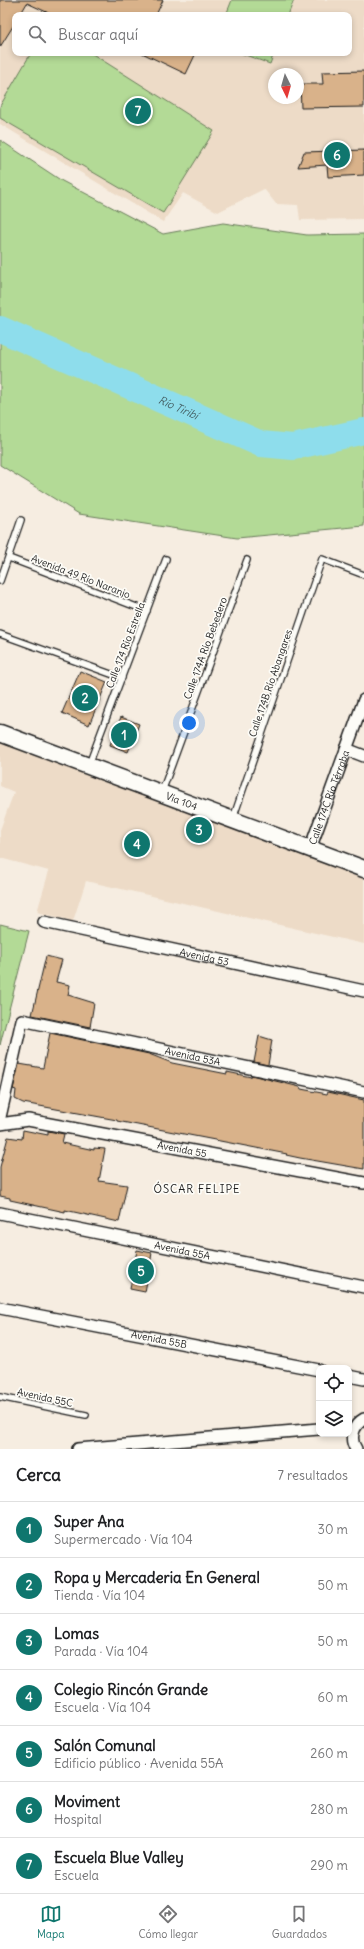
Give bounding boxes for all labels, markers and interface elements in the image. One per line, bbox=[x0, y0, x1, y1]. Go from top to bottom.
search box bbox=[12, 12, 352, 56]
icon: search bbox=[26, 23, 48, 45]
text: Buscar aquí bbox=[58, 25, 138, 44]
north arrow bbox=[268, 68, 304, 104]
pin: 7 bbox=[125, 96, 151, 126]
pin: 6 bbox=[324, 140, 350, 170]
water label: Río Tiribí bbox=[156, 393, 203, 424]
street label: Avenida 49 Río Naranjo bbox=[29, 552, 132, 601]
street label: Calle 174A Río Bebedero bbox=[181, 595, 230, 701]
street label: Calle 174 Río Estrella bbox=[103, 600, 148, 690]
street label: Calle 174B Río Abangares bbox=[246, 627, 295, 739]
pin: 2 bbox=[72, 683, 98, 713]
your location bbox=[179, 713, 199, 733]
pin: 1 bbox=[111, 720, 137, 750]
street label: Calle 174C Río Térraba bbox=[306, 748, 352, 846]
street label: Vía 104 bbox=[164, 790, 199, 813]
pin: 3 bbox=[186, 815, 212, 845]
pin: 4 bbox=[124, 829, 150, 859]
street label: Avenida 53 bbox=[178, 945, 230, 969]
street label: Avenida 53A bbox=[164, 1044, 222, 1069]
street label: Avenida 55 bbox=[156, 1138, 208, 1160]
district label: ÓSCAR FELIPE bbox=[153, 1181, 241, 1196]
street label: Avenida 55A bbox=[153, 1239, 212, 1263]
pin: 5 bbox=[128, 1256, 154, 1286]
street label: Avenida 55B bbox=[130, 1328, 188, 1351]
map controls bbox=[316, 1365, 352, 1437]
button: locate bbox=[316, 1365, 352, 1401]
street label: Avenida 55C bbox=[16, 1385, 74, 1410]
button: layers bbox=[316, 1401, 352, 1437]
text: Cerca bbox=[16, 1464, 61, 1486]
text: 7 resultados bbox=[278, 1467, 348, 1484]
text: Super Ana bbox=[54, 1512, 124, 1531]
text: 1 bbox=[26, 1521, 32, 1538]
text: 30 m bbox=[318, 1521, 348, 1538]
text: Supermercado · Vía 104 bbox=[54, 1531, 193, 1548]
text: Ropa y Mercaderia En General bbox=[54, 1568, 260, 1587]
text: 2 bbox=[25, 1577, 33, 1594]
text: 50 m bbox=[317, 1577, 348, 1594]
text: Tienda · Vía 104 bbox=[54, 1587, 145, 1604]
text: Lomas bbox=[54, 1624, 99, 1643]
text: 3 bbox=[25, 1633, 33, 1650]
text: 50 m bbox=[317, 1633, 348, 1650]
text: Parada · Vía 104 bbox=[54, 1643, 148, 1660]
text: Colegio Rincón Grande bbox=[54, 1680, 208, 1699]
text: 4 bbox=[25, 1689, 33, 1706]
text: 60 m bbox=[317, 1689, 348, 1706]
text: Escuela · Vía 104 bbox=[54, 1699, 151, 1716]
text: Salón Comunal bbox=[54, 1736, 156, 1755]
text: 5 bbox=[25, 1745, 33, 1762]
text: 260 m bbox=[310, 1745, 348, 1762]
text: Edificio público · Avenida 55A bbox=[54, 1755, 223, 1772]
text: Moviment bbox=[54, 1792, 120, 1811]
text: 6 bbox=[25, 1801, 33, 1818]
text: 280 m bbox=[310, 1801, 348, 1818]
text: Hospital bbox=[54, 1811, 102, 1828]
text: Escuela Blue Valley bbox=[54, 1848, 184, 1867]
text: 7 bbox=[26, 1857, 32, 1874]
text: 290 m bbox=[310, 1857, 348, 1874]
text: Escuela bbox=[54, 1867, 99, 1884]
tab: Mapa bbox=[37, 1903, 65, 1941]
tab: Cómo llegar bbox=[138, 1903, 198, 1941]
tab: Guardados bbox=[272, 1903, 327, 1941]

